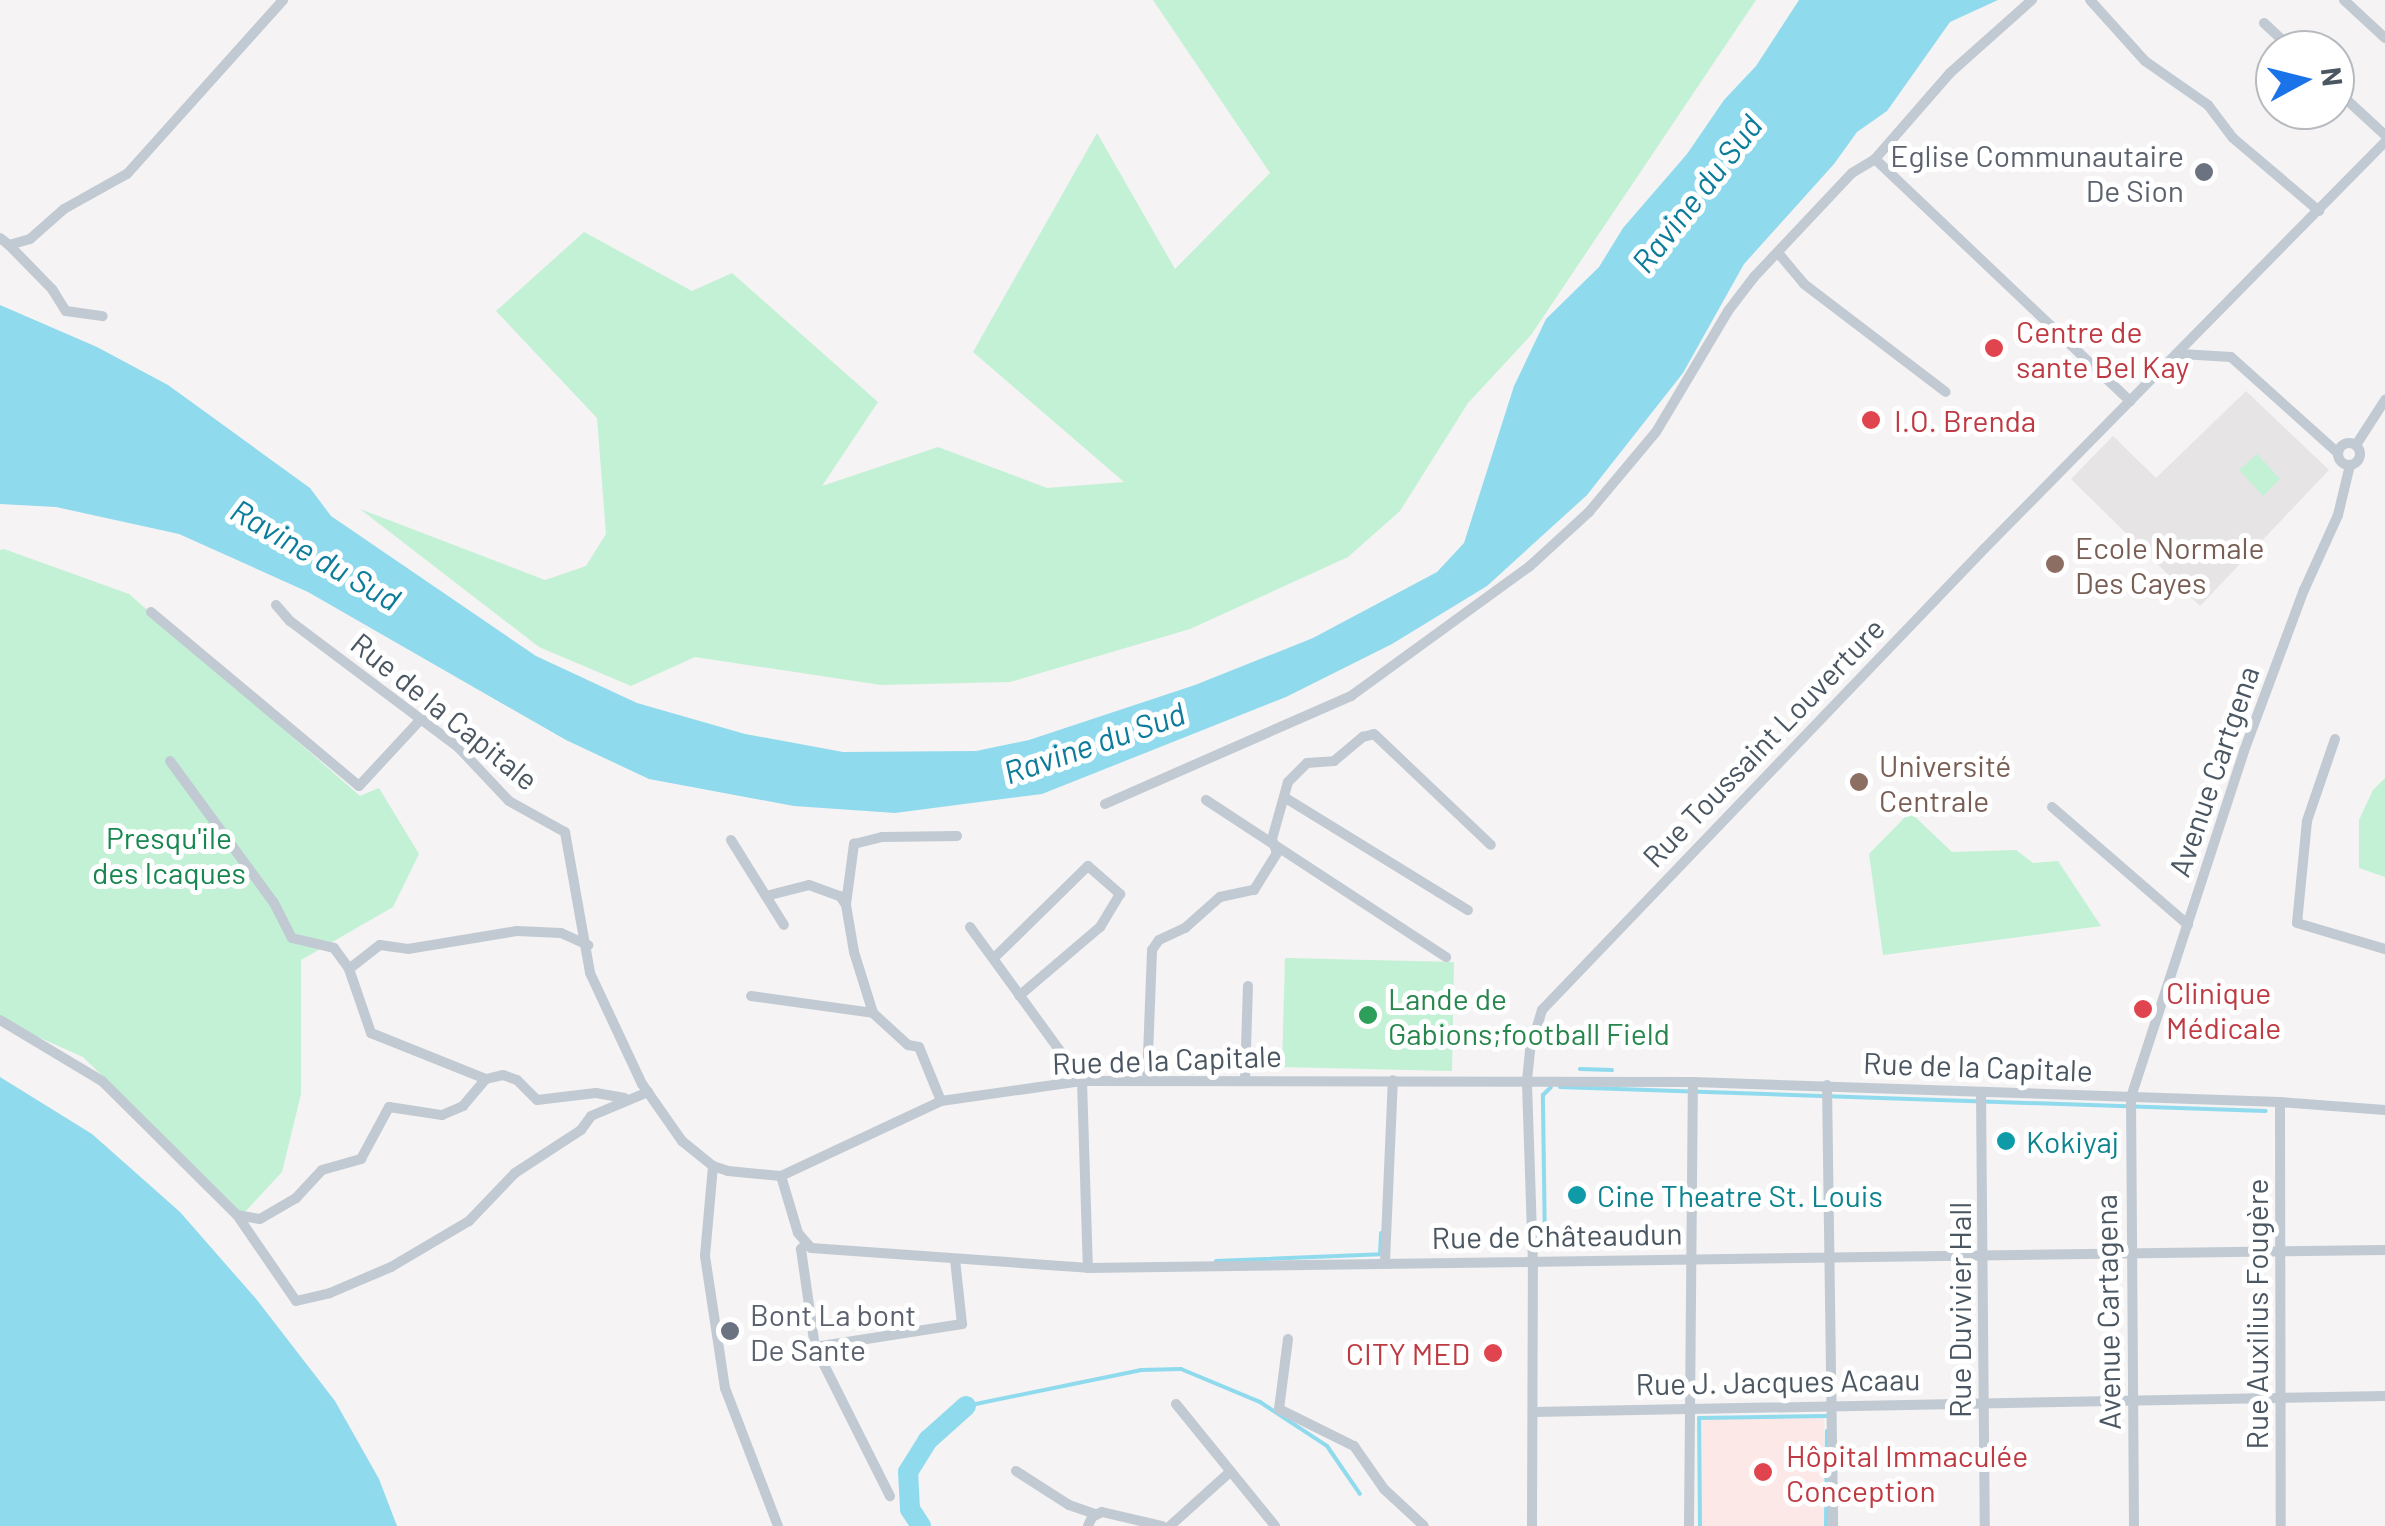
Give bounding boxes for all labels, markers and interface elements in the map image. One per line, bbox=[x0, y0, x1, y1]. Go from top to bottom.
north arrow bbox=[2255, 30, 2355, 130]
text: N bbox=[2315, 65, 2351, 88]
water label: Ravine du Sud bbox=[1623, 107, 1769, 279]
place label: Eglise Communautaire De Sion bbox=[1890, 137, 2184, 208]
marker: Eglise Communautaire De Sion bbox=[2193, 161, 2215, 183]
place label: Centre de sante Bel Kay bbox=[2016, 313, 2189, 384]
marker: Centre de sante Bel Kay bbox=[1981, 335, 2007, 361]
place label: I.O. Brenda bbox=[1894, 402, 2036, 438]
marker: I.O. Brenda bbox=[1858, 407, 1884, 433]
water label: Ravine du Sud bbox=[224, 490, 408, 618]
place label: Ecole Normale Des Cayes bbox=[2075, 529, 2264, 600]
marker: Ecole Normale Des Cayes bbox=[2044, 553, 2066, 575]
street label: Rue Toussaint Louverture bbox=[1635, 610, 1891, 874]
street label: Rue de la Capitale bbox=[344, 625, 546, 797]
street label: Avenue Cartgena bbox=[2160, 661, 2266, 881]
water label: Ravine du Sud bbox=[998, 693, 1190, 791]
place label: Université Centrale bbox=[1879, 747, 2011, 818]
marker: Université Centrale bbox=[1848, 771, 1870, 793]
park label: Presqu'ile des Icaques bbox=[92, 819, 246, 890]
place label: Clinique Médicale bbox=[2166, 974, 2281, 1044]
place label: Lande de Gabions;football Field bbox=[1388, 980, 1670, 1050]
marker: Clinique Médicale bbox=[2130, 996, 2156, 1022]
marker: Lande de Gabions;football Field bbox=[1357, 1004, 1379, 1026]
street label: Rue de la Capitale bbox=[1052, 1037, 1282, 1081]
street label: Rue de la Capitale bbox=[1863, 1044, 2093, 1088]
place label: Kokiyaj bbox=[2026, 1123, 2119, 1159]
marker: Kokiyaj bbox=[1995, 1130, 2017, 1152]
place label: Cine Theatre St. Louis bbox=[1597, 1177, 1883, 1213]
street label: Rue Auxilius Fougère bbox=[2238, 1179, 2274, 1449]
marker: Cine Theatre St. Louis bbox=[1566, 1184, 1588, 1206]
street label: Avenue Cartagena bbox=[2087, 1194, 2127, 1430]
street label: Rue Duvivier Hall bbox=[1941, 1202, 1977, 1418]
street label: Rue de Châteaudun bbox=[1431, 1215, 1683, 1255]
place label: Bont La bont De Sante bbox=[750, 1296, 916, 1366]
marker: Bont La bont De Sante bbox=[719, 1320, 741, 1342]
place label: CITY MED bbox=[1346, 1335, 1470, 1371]
marker: CITY MED bbox=[1480, 1340, 1506, 1366]
street label: Rue J. Jacques Acaau bbox=[1635, 1361, 1921, 1401]
place label: Hôpital Immaculée Conception bbox=[1786, 1437, 2028, 1508]
marker: Hôpital Immaculée Conception bbox=[1750, 1459, 1776, 1485]

